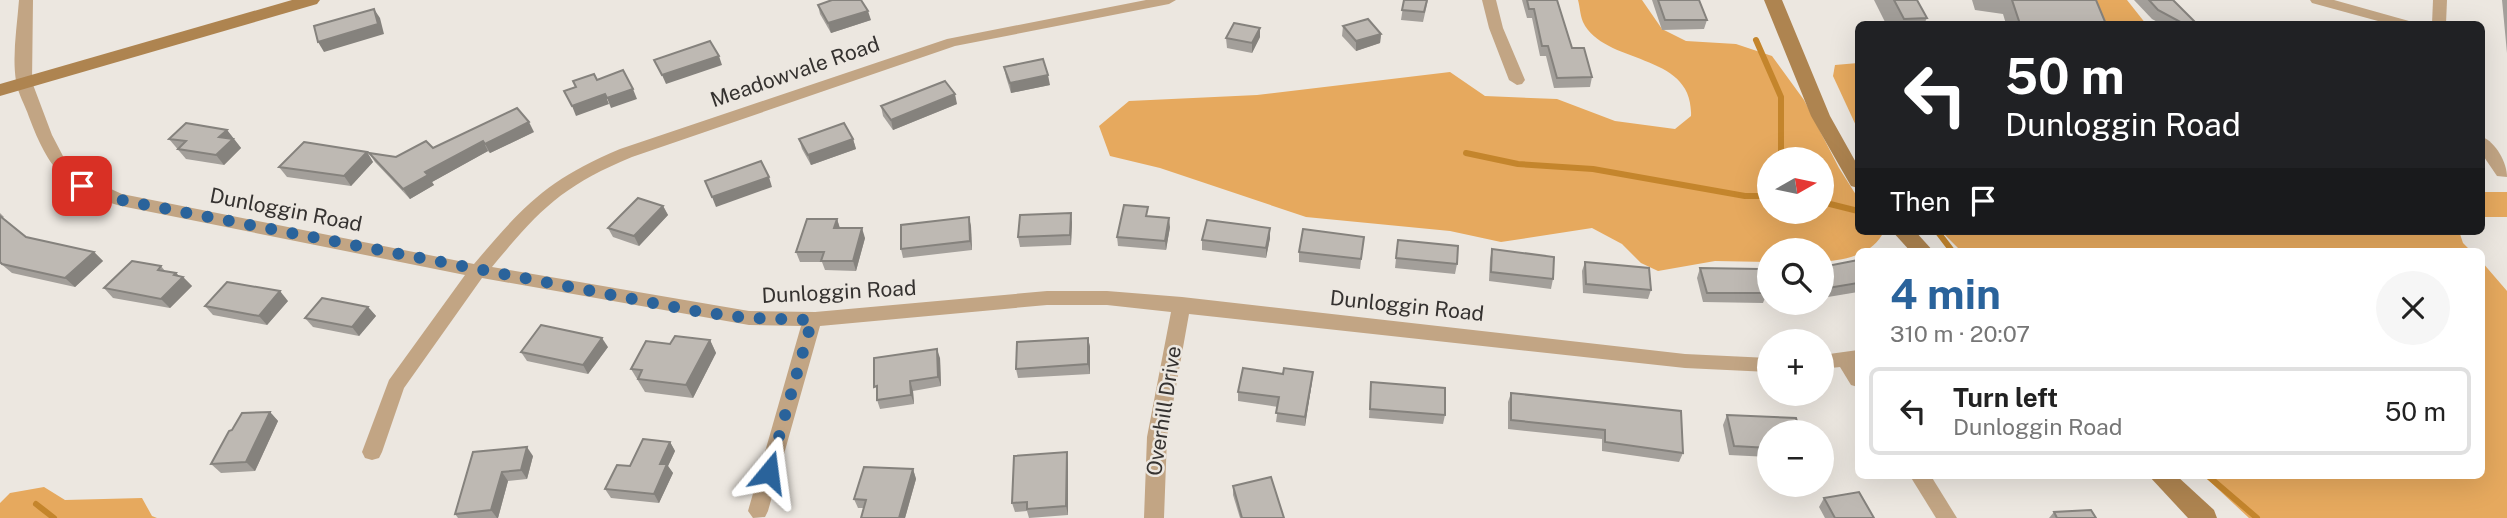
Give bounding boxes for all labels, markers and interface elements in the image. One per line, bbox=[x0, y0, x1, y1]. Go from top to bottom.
street label: Meadowvale Road bbox=[707, 31, 883, 112]
text: 50 m bbox=[2005, 47, 2125, 105]
icon: left bbox=[1890, 49, 1981, 140]
text: Dunloggin Road bbox=[2005, 106, 2241, 143]
north arrow bbox=[1757, 147, 1834, 224]
map controls bbox=[1757, 147, 1834, 497]
pin bbox=[52, 156, 112, 216]
icon: arrive bbox=[63, 167, 101, 205]
street label: Dunloggin Road bbox=[208, 182, 364, 237]
icon: arrive bbox=[1964, 182, 2002, 220]
text: Then bbox=[1890, 186, 1950, 217]
button: search bbox=[1757, 238, 1834, 315]
text: 4 min bbox=[1890, 269, 2001, 318]
button: close bbox=[2376, 271, 2450, 345]
street label: Dunloggin Road bbox=[761, 275, 917, 308]
street label: Dunloggin Road bbox=[1329, 285, 1485, 326]
text: 310 m · 20:07 bbox=[1890, 320, 2030, 347]
button: + bbox=[1757, 329, 1834, 406]
street label: Overhill Drive bbox=[1141, 344, 1186, 478]
text: Turn left bbox=[1953, 382, 2058, 413]
icon: left bbox=[1894, 392, 1932, 430]
text: 50 m bbox=[2385, 396, 2446, 427]
text: Dunloggin Road bbox=[1953, 413, 2123, 440]
button: − bbox=[1757, 420, 1834, 497]
position arrow bbox=[732, 435, 806, 509]

